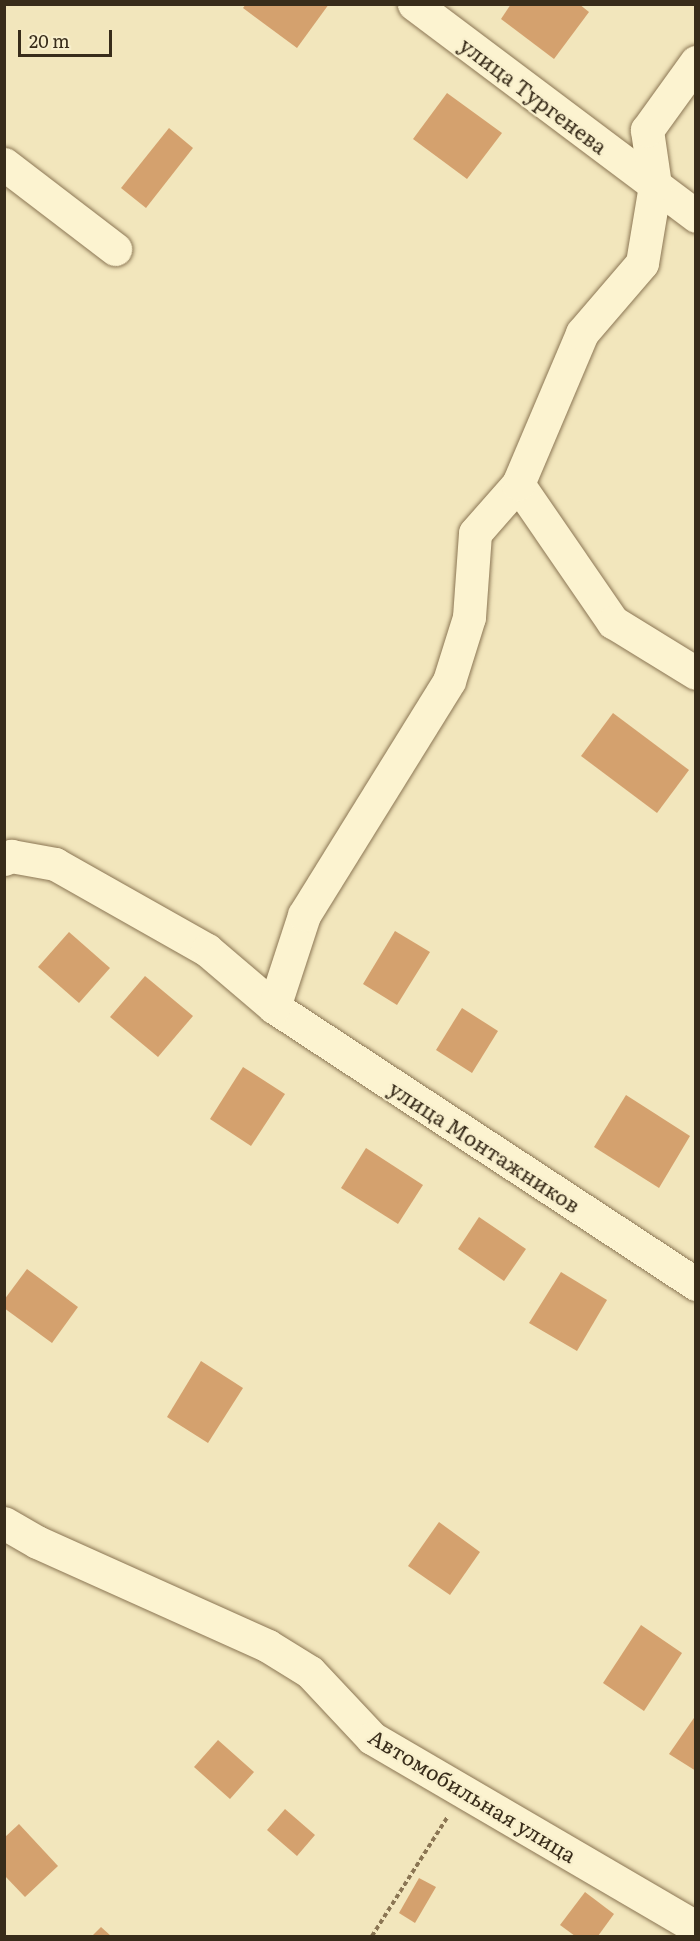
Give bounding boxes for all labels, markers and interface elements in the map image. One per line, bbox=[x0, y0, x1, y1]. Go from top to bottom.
scale bar bbox=[21, 18, 116, 56]
text: 20 m bbox=[29, 27, 70, 54]
street label: улица Тургенева bbox=[455, 31, 613, 159]
street label: улица Монтажников bbox=[385, 1075, 585, 1217]
street label: Автомобильная улица bbox=[365, 1723, 581, 1867]

